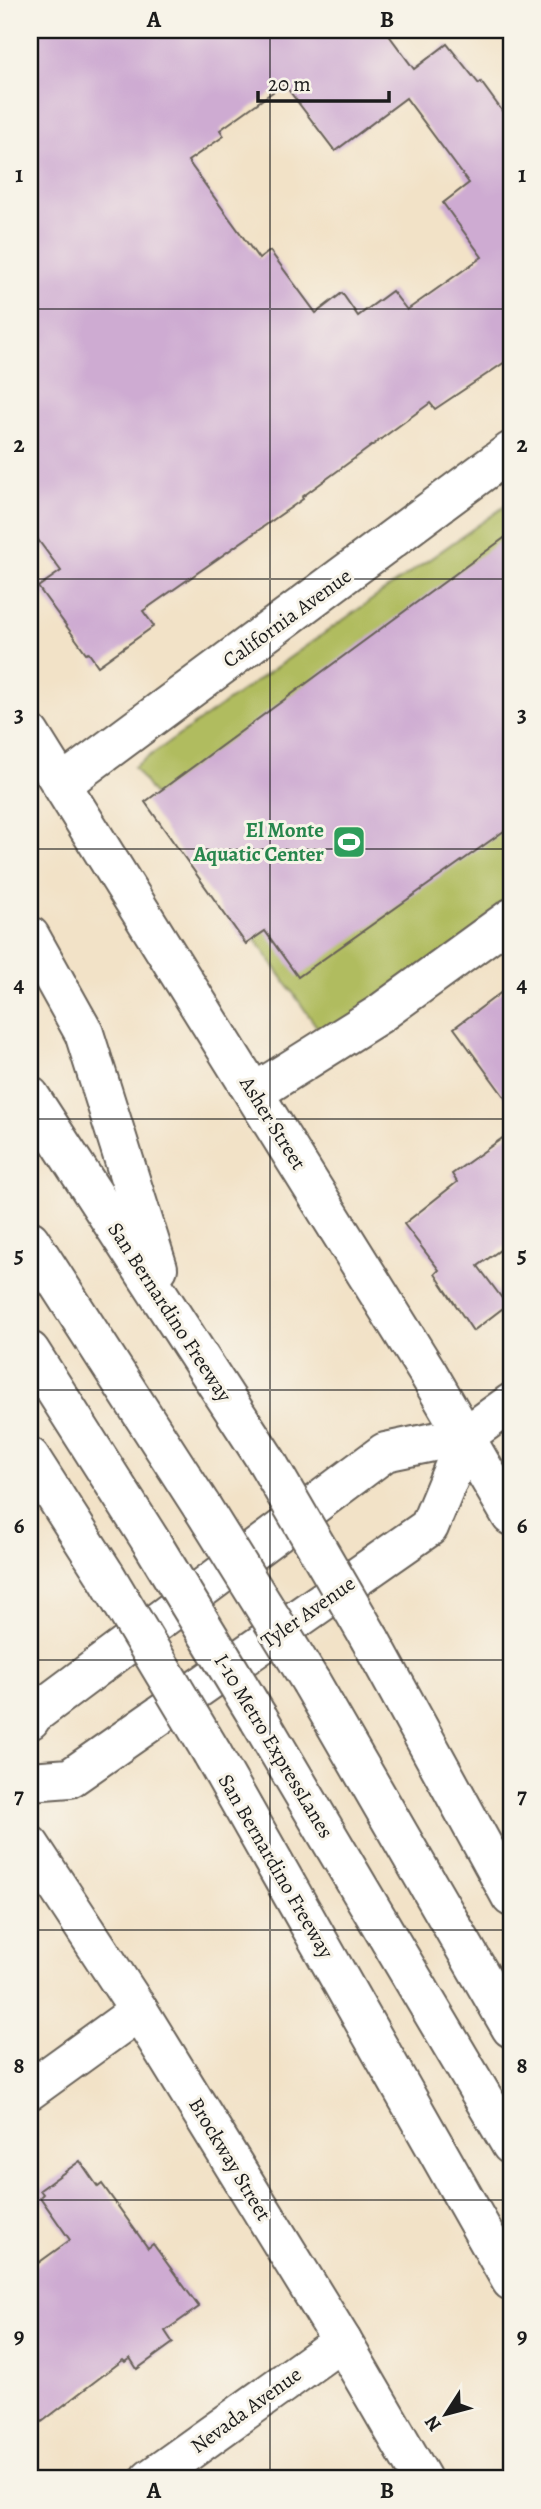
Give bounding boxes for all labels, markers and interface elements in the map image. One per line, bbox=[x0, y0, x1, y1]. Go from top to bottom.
text: A bbox=[146, 4, 162, 35]
text: B bbox=[380, 4, 394, 35]
scale bar bbox=[258, 60, 389, 104]
text: 20 m bbox=[268, 70, 311, 98]
text: 1 bbox=[15, 159, 23, 190]
text: 1 bbox=[518, 159, 526, 190]
text: 2 bbox=[13, 429, 25, 460]
text: 2 bbox=[516, 429, 528, 460]
street label: California Avenue bbox=[217, 562, 357, 674]
text: 3 bbox=[14, 699, 24, 730]
text: 3 bbox=[517, 699, 527, 730]
place label: El Monte Aquatic Center bbox=[193, 816, 324, 868]
sports icon: El Monte Aquatic Center bbox=[330, 823, 368, 861]
text: 4 bbox=[14, 969, 25, 1000]
text: 4 bbox=[517, 969, 528, 1000]
street label: Asher Street bbox=[233, 1070, 313, 1175]
street label: San Bernardino Freeway bbox=[101, 1217, 239, 1408]
text: 5 bbox=[14, 1239, 24, 1270]
text: 5 bbox=[517, 1239, 527, 1270]
text: 6 bbox=[14, 1510, 25, 1541]
text: 6 bbox=[517, 1510, 528, 1541]
street label: Tyler Avenue bbox=[255, 1569, 361, 1655]
street label: I-10 Metro ExpressLanes bbox=[208, 1649, 340, 1843]
street label: San Bernardino Freeway bbox=[212, 1769, 341, 1964]
text: 7 bbox=[14, 1780, 24, 1811]
text: 7 bbox=[517, 1780, 527, 1811]
text: 8 bbox=[13, 2050, 25, 2081]
text: 8 bbox=[516, 2050, 528, 2081]
street label: Brockway Street bbox=[182, 2092, 278, 2226]
text: 9 bbox=[14, 2320, 24, 2351]
text: 9 bbox=[517, 2320, 527, 2351]
street label: Nevada Avenue bbox=[185, 2360, 307, 2460]
north arrow bbox=[412, 2380, 482, 2450]
text: N bbox=[418, 2410, 448, 2437]
text: A bbox=[146, 2475, 162, 2506]
text: B bbox=[380, 2475, 394, 2506]

